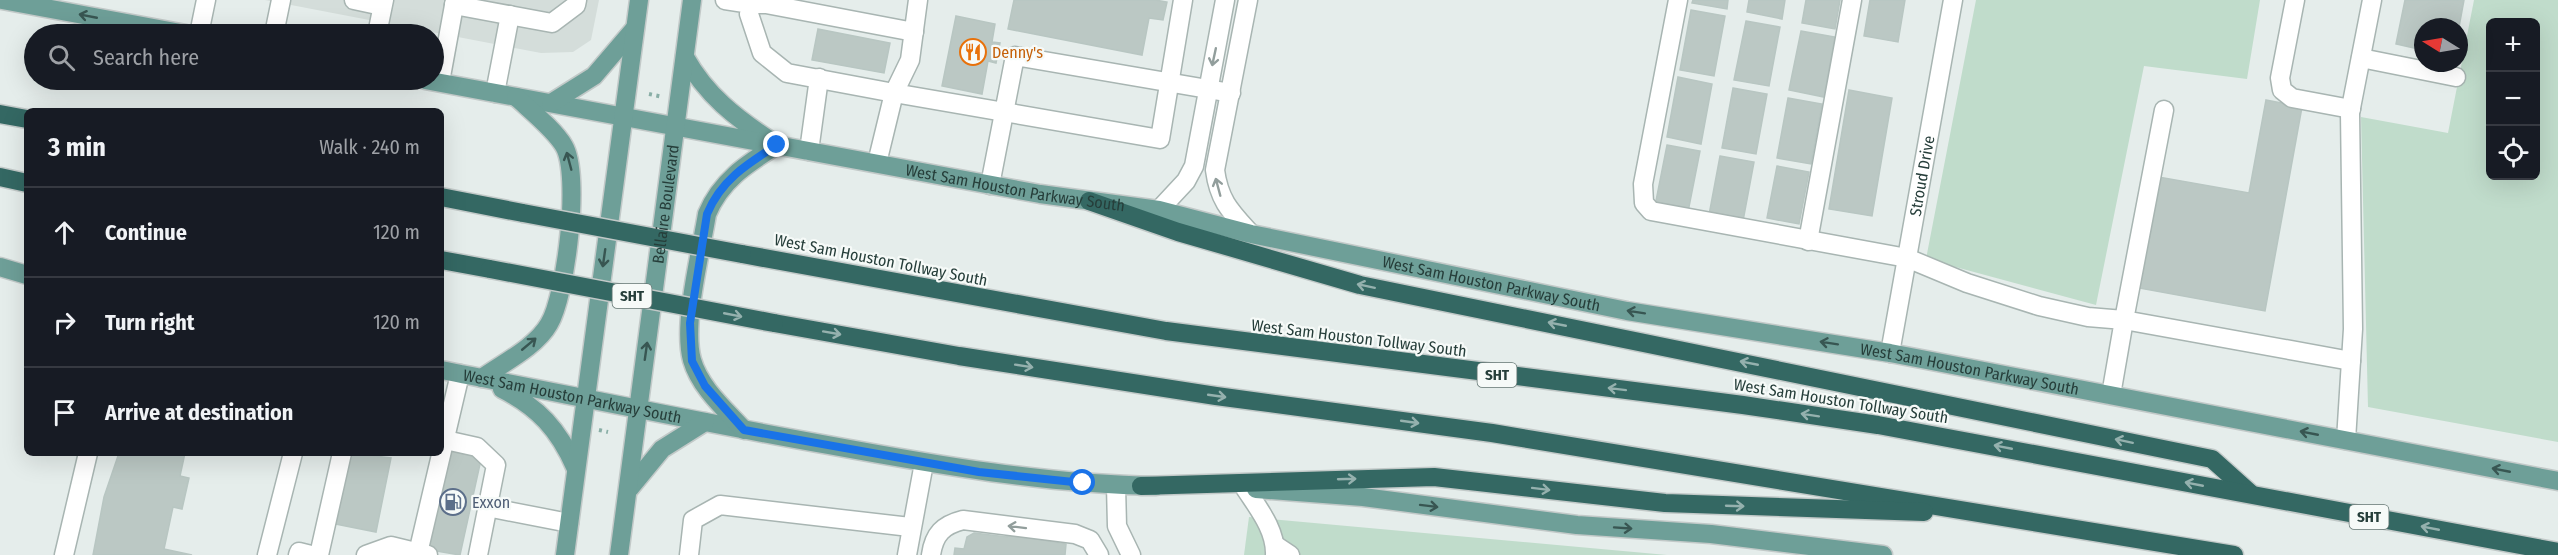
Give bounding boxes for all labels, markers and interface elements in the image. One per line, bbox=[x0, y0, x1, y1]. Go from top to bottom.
one-way arrow bbox=[78, 10, 98, 21]
north arrow bbox=[2414, 18, 2468, 72]
map controls bbox=[2486, 18, 2540, 180]
button: + bbox=[2486, 18, 2540, 72]
search box bbox=[24, 24, 444, 90]
restaurant icon: Denny's bbox=[958, 37, 988, 67]
icon: search bbox=[45, 41, 78, 74]
place label: Denny's bbox=[992, 43, 1043, 62]
text: Search here bbox=[93, 44, 199, 71]
one-way arrow bbox=[1208, 47, 1219, 67]
button: − bbox=[2486, 72, 2540, 126]
button: locate bbox=[2486, 126, 2540, 180]
route end bbox=[763, 131, 789, 157]
text: 3 min bbox=[48, 132, 106, 163]
street label: Stroud Drive bbox=[1905, 134, 1938, 218]
text: Walk · 240 m bbox=[319, 135, 420, 159]
street label: Bellaire Boulevard bbox=[648, 143, 682, 265]
one-way arrow bbox=[562, 152, 574, 171]
street label: West Sam Houston Parkway South bbox=[904, 160, 1126, 215]
one-way arrow bbox=[1212, 178, 1224, 197]
icon: ahead bbox=[48, 216, 81, 249]
text: Continue bbox=[105, 219, 187, 246]
text: 120 m bbox=[373, 220, 420, 244]
street label: West Sam Houston Tollway South bbox=[773, 230, 989, 290]
one-way arrow bbox=[598, 247, 609, 267]
street label: West Sam Houston Parkway South bbox=[1381, 252, 1602, 315]
one-way arrow bbox=[1357, 279, 1376, 291]
road number: SHT bbox=[612, 284, 652, 308]
icon: right bbox=[48, 306, 81, 339]
one-way arrow bbox=[1627, 307, 1646, 318]
text: Turn right bbox=[105, 309, 194, 336]
text: 120 m bbox=[373, 310, 420, 334]
one-way arrow bbox=[723, 310, 742, 321]
street label: West Sam Houston Tollway South bbox=[1250, 315, 1468, 361]
one-way arrow bbox=[1548, 318, 1568, 329]
one-way arrow bbox=[821, 328, 841, 339]
one-way arrow bbox=[521, 337, 536, 351]
one-way arrow bbox=[1819, 337, 1839, 348]
street label: West Sam Houston Parkway South bbox=[1859, 339, 2081, 399]
one-way arrow bbox=[641, 341, 652, 361]
one-way arrow bbox=[1739, 357, 1759, 368]
one-way arrow bbox=[1014, 361, 1033, 372]
road number: SHT bbox=[1478, 363, 1516, 387]
street label: West Sam Houston Parkway South bbox=[462, 365, 683, 427]
street label: West Sam Houston Tollway South bbox=[1732, 375, 1950, 427]
one-way arrow bbox=[1608, 383, 1627, 394]
one-way arrow bbox=[1206, 390, 1226, 401]
icon: arrive bbox=[48, 396, 81, 429]
text: Arrive at destination bbox=[105, 399, 293, 426]
one-way arrow bbox=[1801, 409, 1821, 420]
one-way arrow bbox=[1400, 416, 1419, 427]
one-way arrow bbox=[2300, 427, 2319, 438]
one-way arrow bbox=[2115, 435, 2135, 446]
one-way arrow bbox=[1993, 441, 2013, 452]
one-way arrow bbox=[2491, 464, 2511, 475]
route start bbox=[1069, 469, 1095, 495]
one-way arrow bbox=[1336, 474, 1356, 485]
one-way arrow bbox=[2185, 478, 2204, 489]
one-way arrow bbox=[1530, 484, 1550, 495]
fuel station icon: Exxon bbox=[438, 487, 468, 517]
place label: Exxon bbox=[472, 493, 510, 512]
one-way arrow bbox=[1418, 500, 1438, 511]
one-way arrow bbox=[1725, 500, 1744, 511]
road number: SHT bbox=[2350, 505, 2388, 529]
one-way arrow bbox=[1007, 522, 1027, 533]
one-way arrow bbox=[2420, 522, 2440, 533]
one-way arrow bbox=[1612, 523, 1632, 534]

